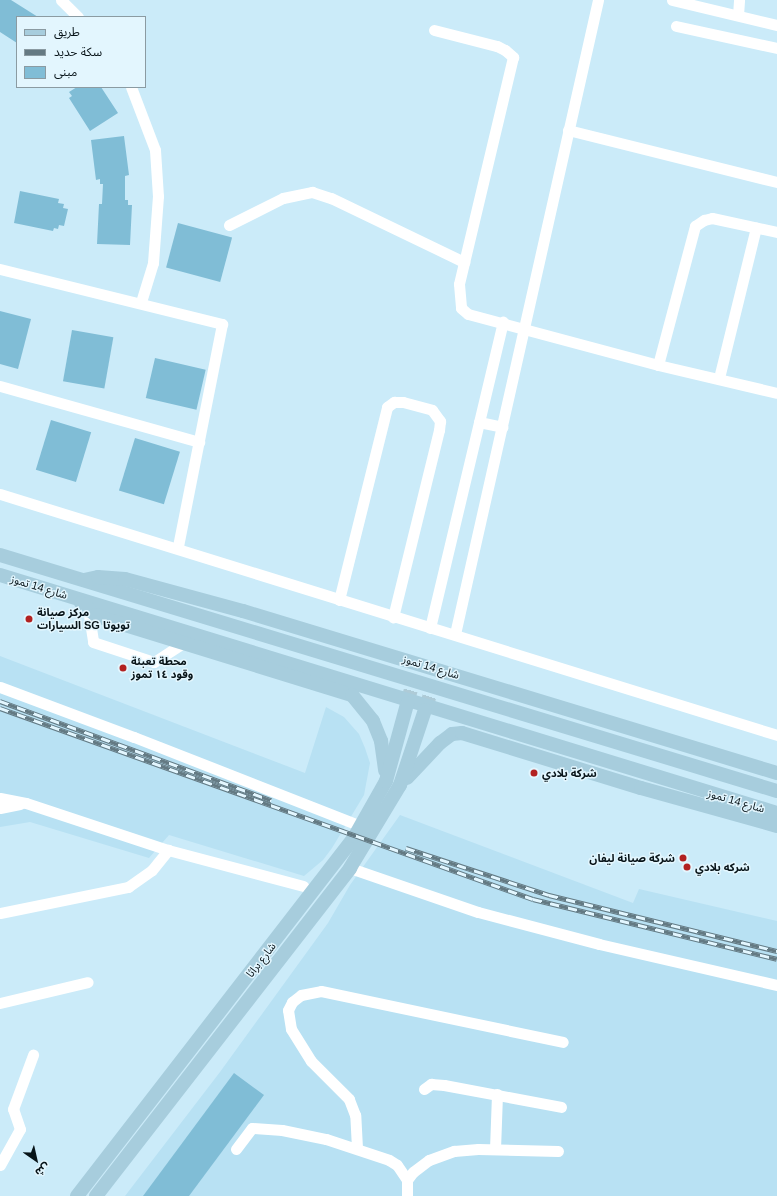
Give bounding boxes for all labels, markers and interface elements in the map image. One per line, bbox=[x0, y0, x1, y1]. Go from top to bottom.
legend bbox=[16, 16, 146, 88]
text: طريق bbox=[54, 25, 80, 39]
text: سكة حديد bbox=[54, 45, 102, 59]
text: مبنى bbox=[54, 65, 77, 79]
street label: شارع 14 تموز bbox=[9, 572, 69, 602]
place label: مركز صيانة السيارات SG تويوتا bbox=[37, 606, 130, 632]
marker: مركز صيانة السيارات SG تويوتا bbox=[24, 614, 34, 624]
street label: شارع 14 تموز bbox=[401, 652, 461, 682]
place label: محطة تعبئة وقود ١٤ تموز bbox=[131, 655, 193, 681]
marker: محطة تعبئة وقود ١٤ تموز bbox=[118, 663, 128, 673]
place label: شركة بلادي bbox=[542, 766, 597, 780]
marker: شركة بلادي bbox=[529, 768, 539, 778]
street label: شارع 14 تموز bbox=[706, 787, 766, 815]
place label: شركة صيانة ليفان bbox=[589, 851, 675, 865]
marker: شركة صيانة ليفان bbox=[678, 853, 688, 863]
place label: شركه بلادي bbox=[695, 860, 750, 874]
marker: شركه بلادي bbox=[682, 862, 692, 872]
street label: شارع براثا bbox=[243, 940, 279, 980]
north arrow bbox=[16, 1140, 56, 1180]
text: ش bbox=[33, 1161, 52, 1179]

